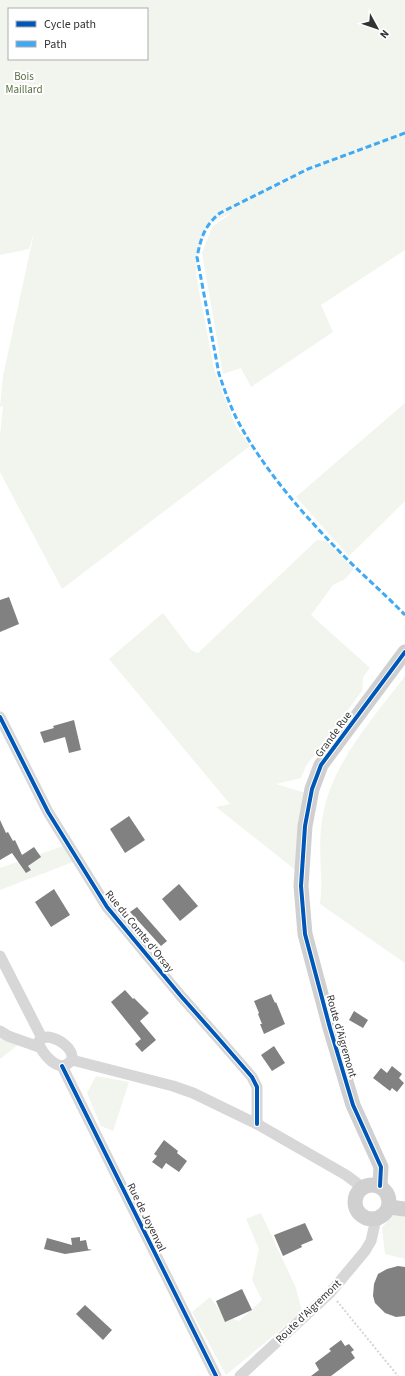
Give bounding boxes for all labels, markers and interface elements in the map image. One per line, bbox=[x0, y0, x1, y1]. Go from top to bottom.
legend bbox=[8, 8, 148, 60]
north arrow bbox=[357, 8, 397, 48]
text: Cycle path bbox=[44, 16, 96, 33]
text: N bbox=[376, 26, 392, 42]
text: Path bbox=[44, 36, 67, 53]
park label: Bois Maillard bbox=[5, 69, 43, 97]
street label: Grande Rue bbox=[312, 708, 355, 760]
street label: Rue du Comte d'Orsay bbox=[102, 887, 178, 976]
street label: Route d’Aigremont bbox=[323, 993, 361, 1080]
street label: Rue de Joyenval bbox=[123, 1180, 170, 1254]
street label: Route d'Aigremont bbox=[272, 1276, 345, 1347]

